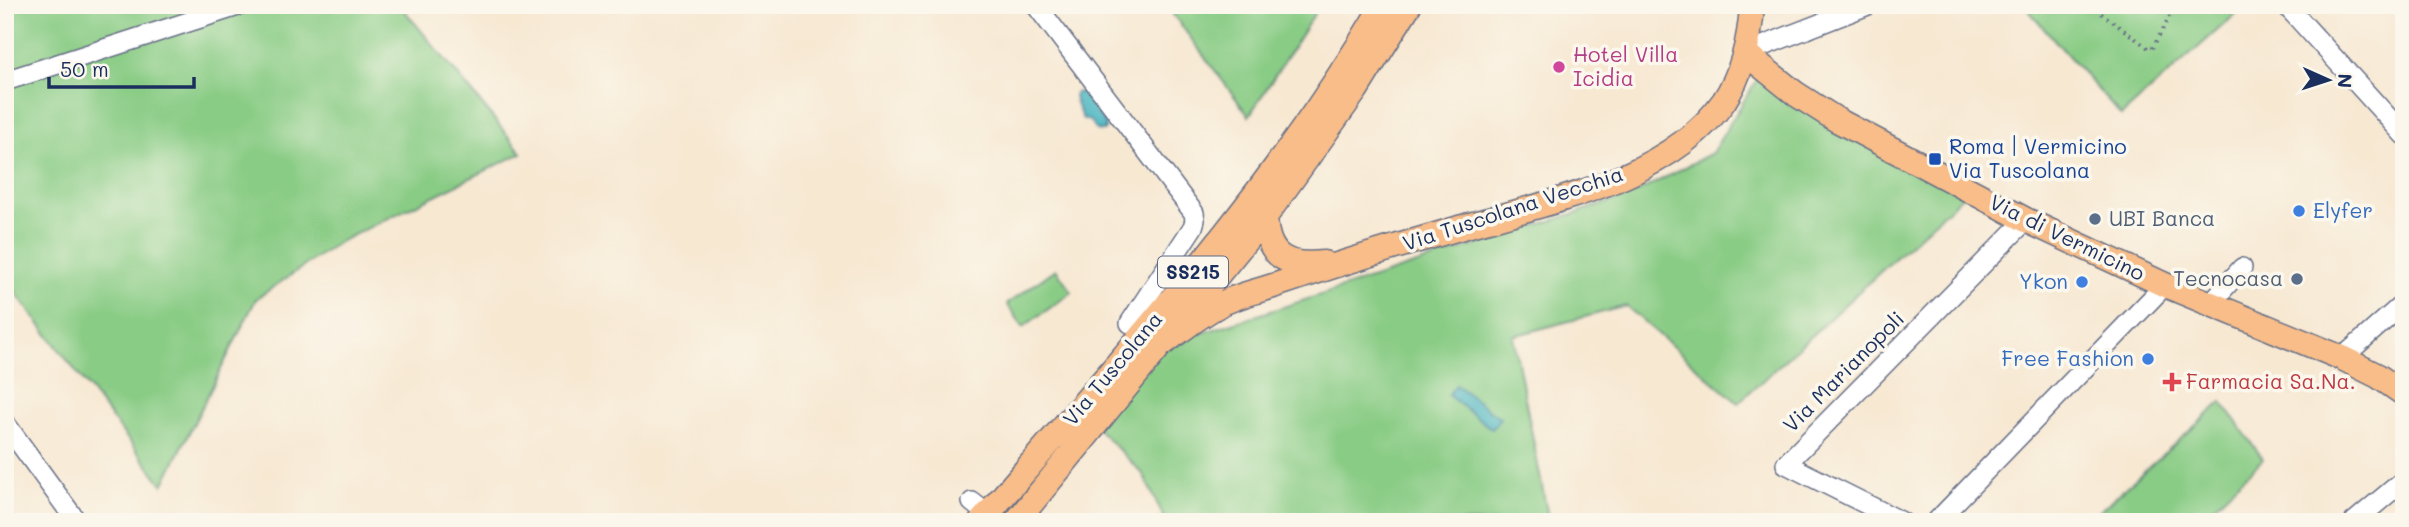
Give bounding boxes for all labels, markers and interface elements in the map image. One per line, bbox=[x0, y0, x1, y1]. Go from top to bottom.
place label: Hotel Villa Icidia bbox=[1573, 40, 1678, 91]
scale bar bbox=[49, 46, 194, 90]
north arrow bbox=[2294, 46, 2364, 116]
text: 50 m bbox=[60, 55, 109, 82]
marker: Hotel Villa Icidia bbox=[1551, 59, 1567, 75]
text: N bbox=[2333, 73, 2358, 89]
place label: Roma | Vermicino Via Tuscolana bbox=[1949, 132, 2127, 183]
marker: Roma | Vermicino Via Tuscolana bbox=[1927, 151, 1943, 167]
street label: Via Tuscolana Vecchia bbox=[1399, 159, 1626, 256]
street label: Via di Vermicino bbox=[1986, 187, 2150, 286]
place label: Elyfer bbox=[2313, 196, 2373, 223]
marker: Elyfer bbox=[2291, 203, 2307, 219]
place label: UBI Banca bbox=[2109, 204, 2215, 231]
marker: UBI Banca bbox=[2087, 211, 2103, 227]
road number: SS215 bbox=[1158, 256, 1228, 288]
place label: Tecnocasa bbox=[2173, 264, 2283, 291]
place label: Ykon bbox=[2019, 267, 2068, 294]
marker: Tecnocasa bbox=[2289, 271, 2305, 287]
marker: Ykon bbox=[2074, 274, 2090, 290]
street label: Via Tuscolana bbox=[1056, 305, 1168, 431]
street label: Via Marianopoli bbox=[1777, 305, 1909, 437]
place label: Free Fashion bbox=[2002, 344, 2134, 371]
marker: Free Fashion bbox=[2140, 351, 2156, 367]
place label: Farmacia Sa.Na. bbox=[2186, 367, 2356, 394]
marker: Farmacia Sa.Na. bbox=[2164, 374, 2180, 390]

